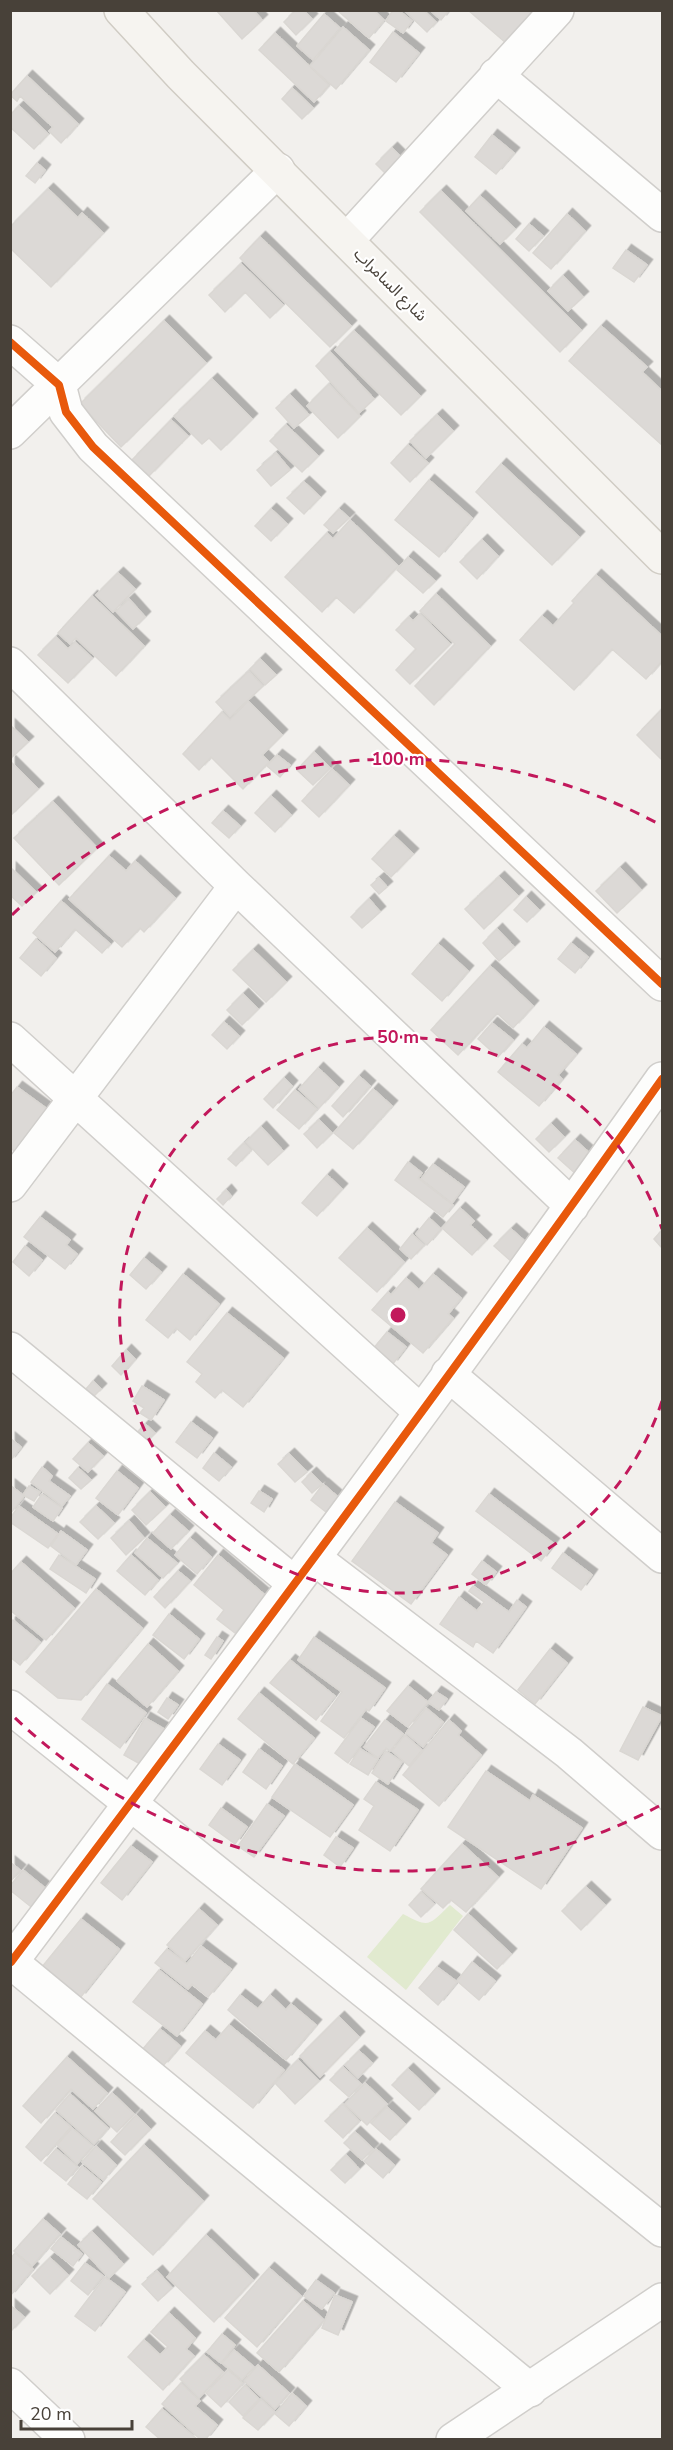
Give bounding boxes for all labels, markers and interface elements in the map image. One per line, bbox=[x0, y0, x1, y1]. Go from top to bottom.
street label: شارع السامراب bbox=[348, 243, 432, 327]
text: 100 m bbox=[371, 747, 425, 771]
text: 50 m bbox=[377, 1025, 419, 1049]
centre of rings bbox=[388, 1305, 408, 1325]
scale bar bbox=[21, 2393, 132, 2431]
text: 20 m bbox=[30, 2402, 72, 2426]

